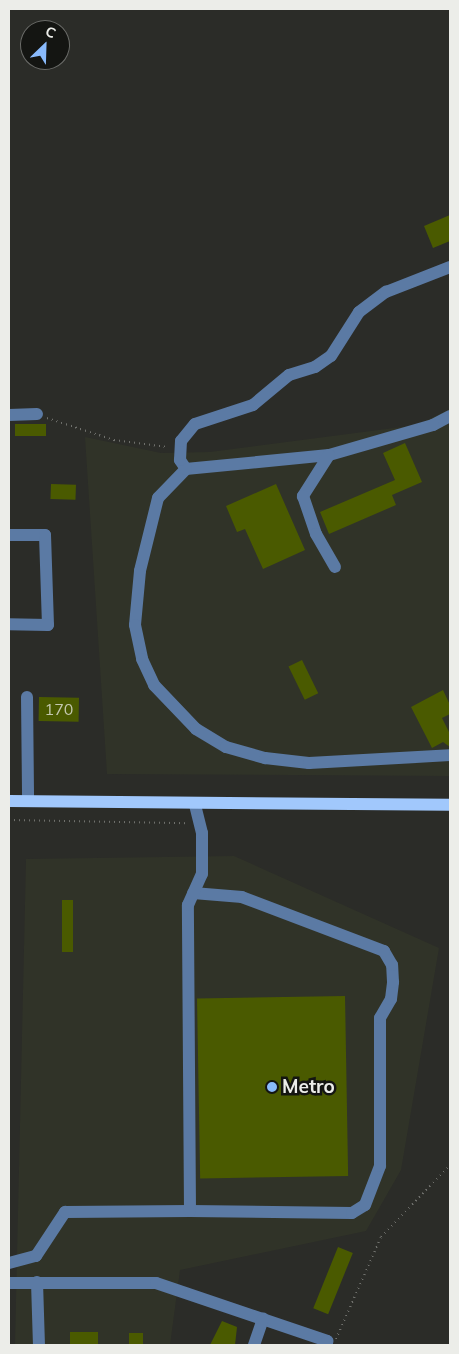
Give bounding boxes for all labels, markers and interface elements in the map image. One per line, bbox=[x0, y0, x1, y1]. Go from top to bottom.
north arrow bbox=[20, 20, 70, 70]
text: С bbox=[43, 22, 59, 42]
house number: 170 bbox=[45, 699, 73, 719]
place label: Metro bbox=[282, 1076, 335, 1098]
marker: Metro bbox=[266, 1081, 278, 1093]

